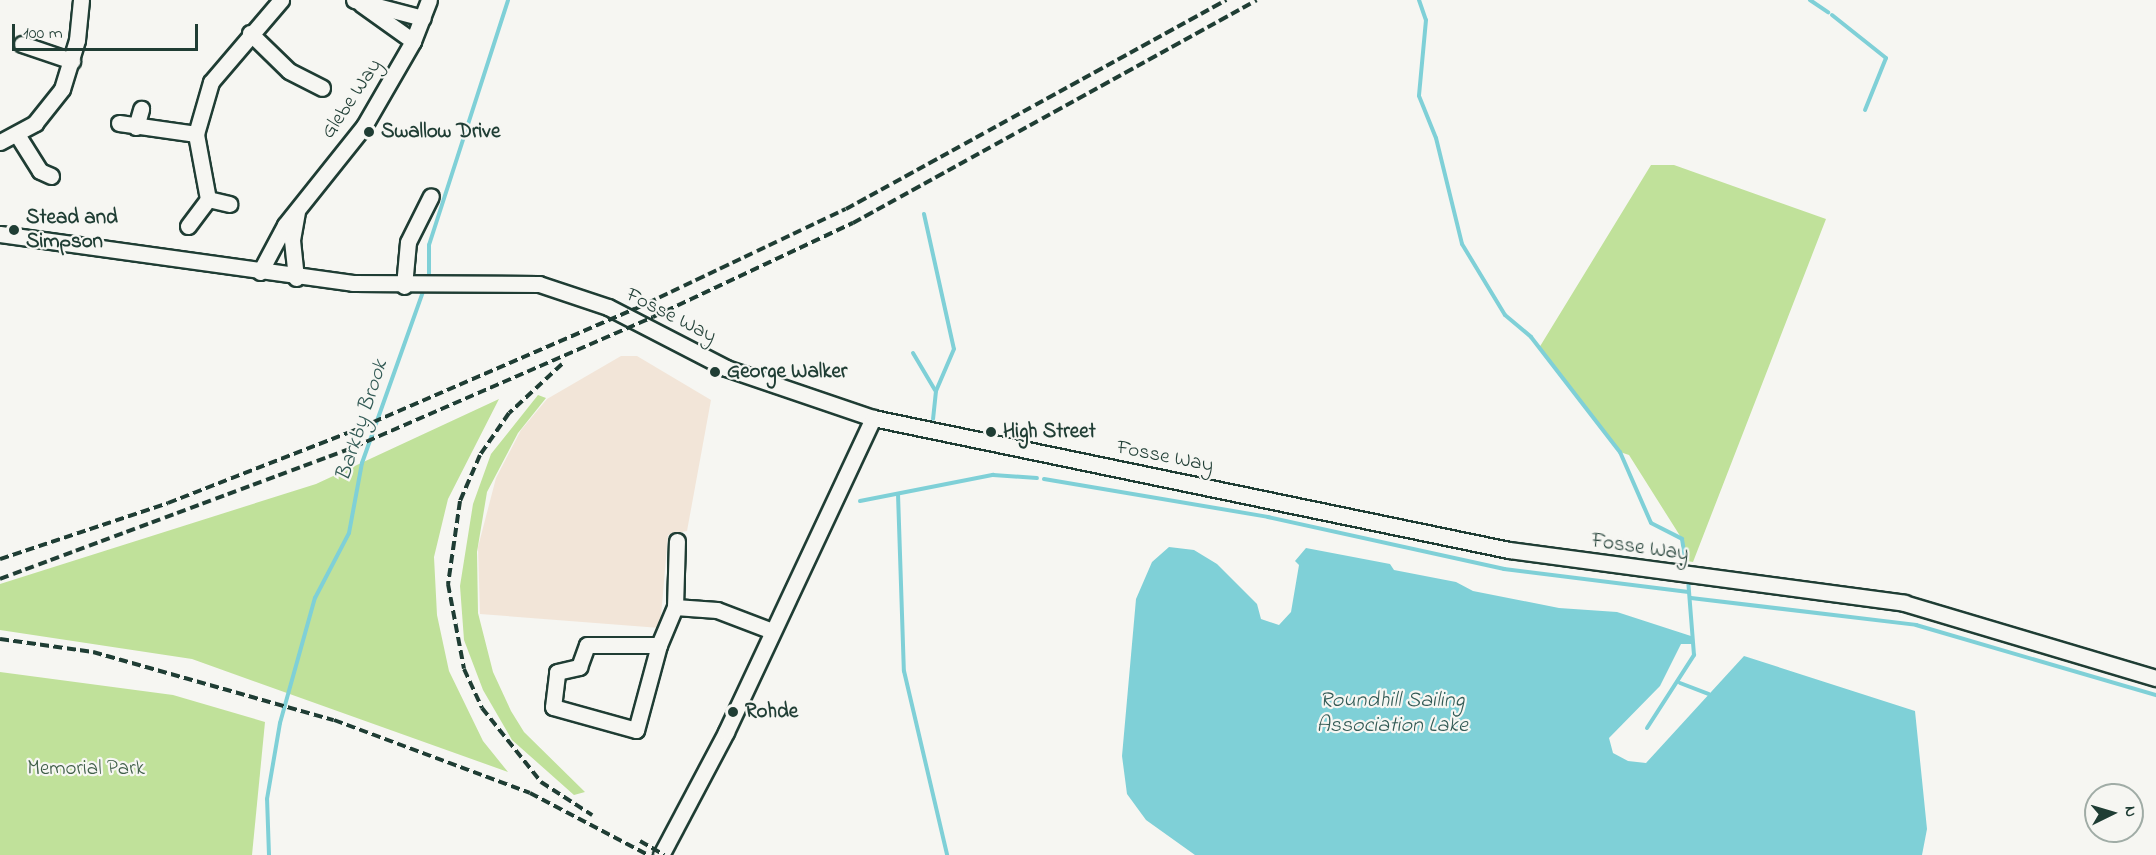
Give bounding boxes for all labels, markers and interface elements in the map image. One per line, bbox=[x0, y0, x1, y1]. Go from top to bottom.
scale bar bbox=[15, 12, 201, 50]
text: 100 m bbox=[23, 21, 63, 47]
street label: Glebe Way bbox=[316, 54, 388, 144]
place label: Swallow Drive bbox=[381, 119, 500, 145]
marker: Swallow Drive bbox=[362, 125, 376, 139]
place label: Stead and Simpson bbox=[26, 205, 118, 255]
marker: Stead and Simpson bbox=[7, 223, 21, 237]
street label: Fosse Way bbox=[622, 283, 720, 349]
water label: Barkby Brook bbox=[331, 357, 395, 485]
place label: George Walker bbox=[727, 359, 847, 385]
marker: George Walker bbox=[708, 365, 722, 379]
place label: High Street bbox=[1003, 419, 1096, 445]
marker: High Street bbox=[984, 425, 998, 439]
street label: Fosse Way bbox=[1115, 435, 1215, 479]
street label: Fosse Way bbox=[1590, 529, 1690, 567]
water label: Roundhill Sailing Association Lake bbox=[1316, 688, 1468, 740]
place label: Rohde bbox=[745, 699, 798, 725]
marker: Rohde bbox=[726, 705, 740, 719]
park label: Memorial Park bbox=[27, 756, 145, 782]
north arrow bbox=[2084, 783, 2144, 843]
text: N bbox=[2118, 805, 2142, 818]

